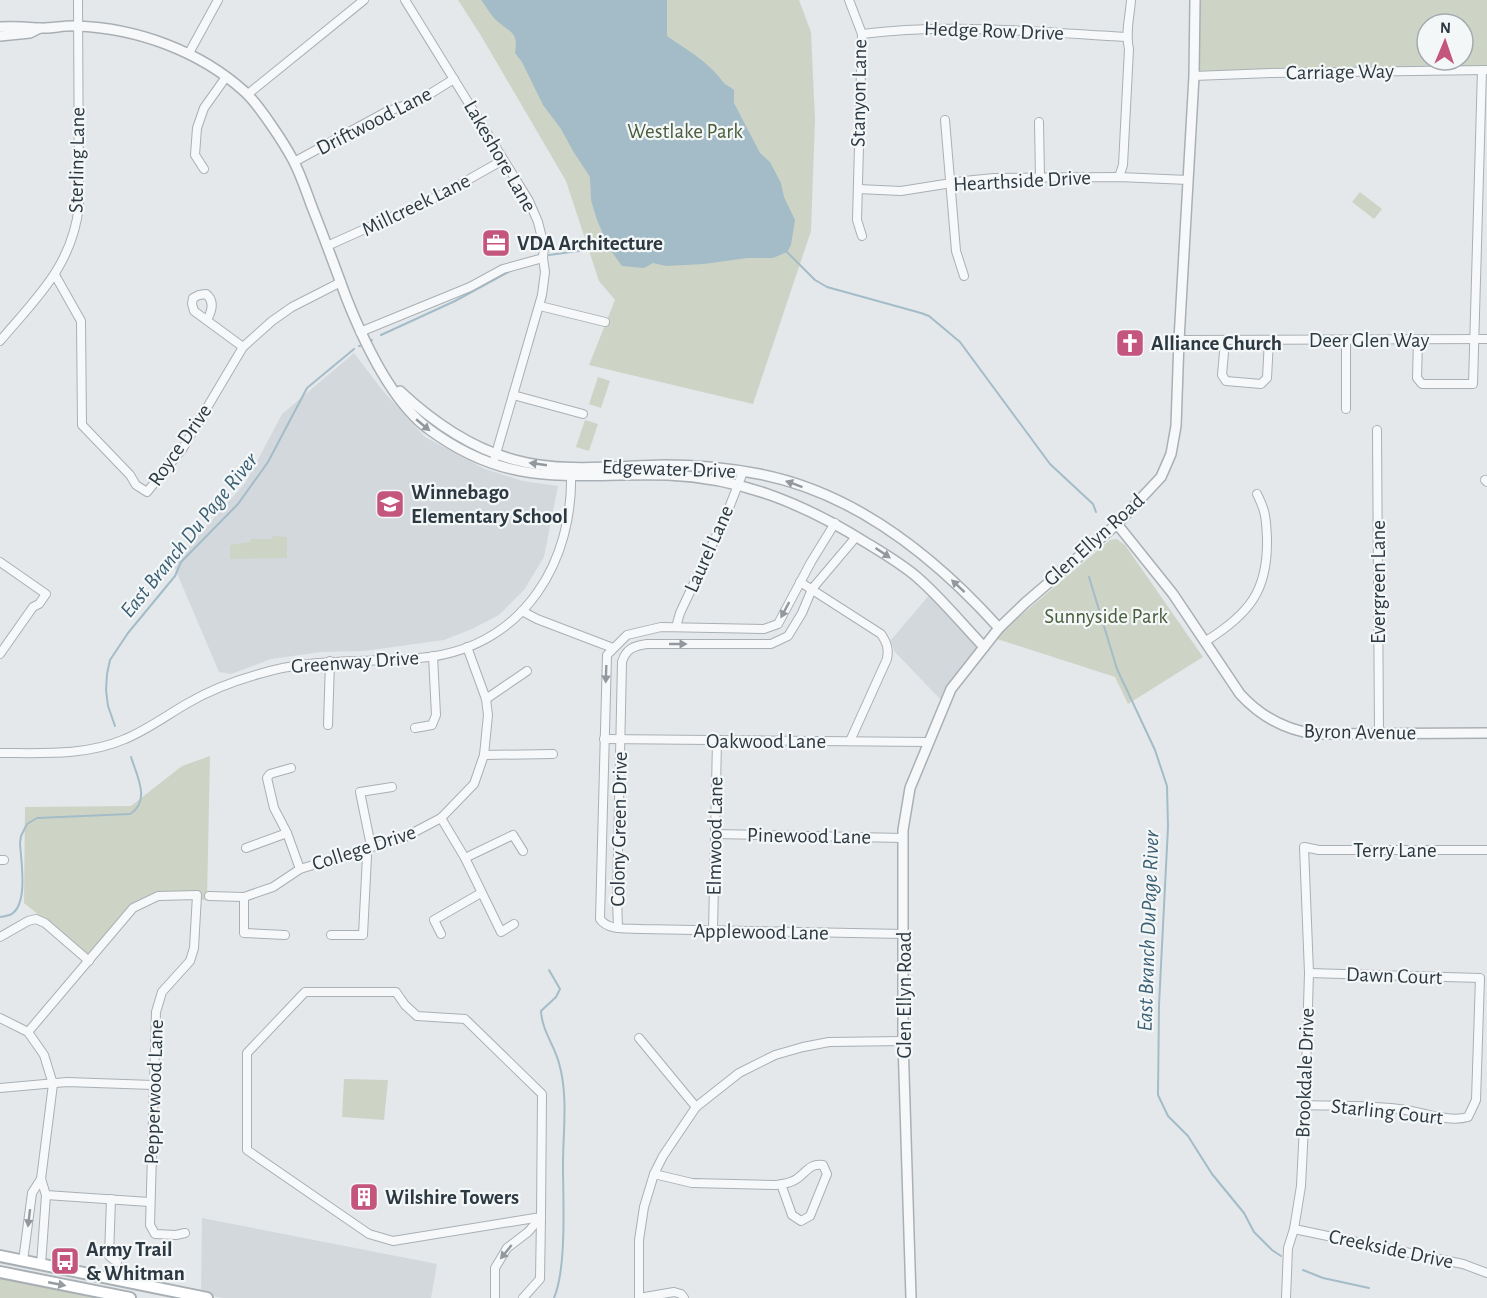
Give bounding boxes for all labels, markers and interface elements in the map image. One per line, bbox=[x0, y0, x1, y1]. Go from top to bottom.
north arrow bbox=[1415, 12, 1475, 72]
street label: Hedge Row Drive bbox=[924, 18, 1064, 44]
text: N bbox=[1440, 20, 1451, 36]
street label: Stanyon Lane bbox=[848, 39, 870, 147]
street label: Carriage Way bbox=[1286, 61, 1394, 83]
street label: Driftwood Lane bbox=[313, 83, 435, 159]
street label: Lakeshore Lane bbox=[460, 97, 540, 215]
street label: Sterling Lane bbox=[66, 107, 88, 213]
park label: Westlake Park bbox=[627, 121, 743, 142]
street label: Hearthside Drive bbox=[953, 167, 1091, 195]
street label: Millcreek Lane bbox=[358, 170, 474, 240]
office icon: VDA Architecture bbox=[480, 227, 512, 259]
place label: VDA Architecture bbox=[517, 233, 663, 254]
church icon: Alliance Church bbox=[1114, 327, 1146, 359]
street label: Deer Glen Way bbox=[1309, 330, 1429, 351]
place label: Alliance Church bbox=[1151, 333, 1282, 354]
street label: Royce Drive bbox=[144, 400, 216, 490]
one-way arrow bbox=[415, 418, 430, 431]
water label: East Branch Du Page River bbox=[116, 448, 262, 621]
street label: Edgewater Drive bbox=[602, 456, 736, 482]
one-way arrow bbox=[528, 459, 547, 468]
one-way arrow bbox=[785, 478, 803, 488]
place label: Winnebago Elementary School bbox=[411, 482, 568, 527]
school or university icon: Winnebago Elementary School bbox=[374, 488, 406, 520]
street label: Glen Ellyn Road bbox=[1040, 490, 1148, 590]
street label: Laurel Lane bbox=[681, 502, 737, 596]
street label: Evergreen Lane bbox=[1368, 520, 1389, 644]
one-way arrow bbox=[875, 548, 891, 559]
one-way arrow bbox=[951, 580, 965, 594]
one-way arrow bbox=[780, 602, 790, 619]
park label: Sunnyside Park bbox=[1044, 606, 1168, 627]
one-way arrow bbox=[669, 639, 688, 649]
street label: Greenway Drive bbox=[290, 647, 420, 677]
one-way arrow bbox=[601, 665, 610, 684]
street label: Byron Avenue bbox=[1304, 721, 1416, 743]
street label: Oakwood Lane bbox=[706, 731, 826, 752]
street label: Colony Green Drive bbox=[607, 751, 631, 907]
street label: Elmwood Lane bbox=[703, 776, 727, 896]
street label: College Drive bbox=[310, 821, 418, 875]
street label: Pinewood Lane bbox=[747, 824, 871, 848]
water label: East Branch DuPage River bbox=[1133, 829, 1163, 1032]
street label: Terry Lane bbox=[1353, 840, 1437, 861]
street label: Applewood Lane bbox=[693, 920, 829, 944]
street label: Glen Ellyn Road bbox=[894, 931, 915, 1059]
street label: Dawn Court bbox=[1346, 964, 1443, 988]
street label: Brookdale Drive bbox=[1292, 1008, 1318, 1138]
street label: Pepperwood Lane bbox=[141, 1019, 167, 1165]
street label: Starling Court bbox=[1330, 1096, 1444, 1128]
building icon: Wilshire Towers bbox=[348, 1181, 380, 1213]
place label: Wilshire Towers bbox=[385, 1187, 519, 1208]
one-way arrow bbox=[24, 1209, 33, 1228]
street label: Creekside Drive bbox=[1327, 1226, 1455, 1272]
place label: Army Trail & Whitman bbox=[86, 1239, 185, 1284]
one-way arrow bbox=[499, 1244, 512, 1260]
bus stop icon: Army Trail & Whitman bbox=[49, 1245, 81, 1277]
one-way arrow bbox=[48, 1280, 67, 1289]

